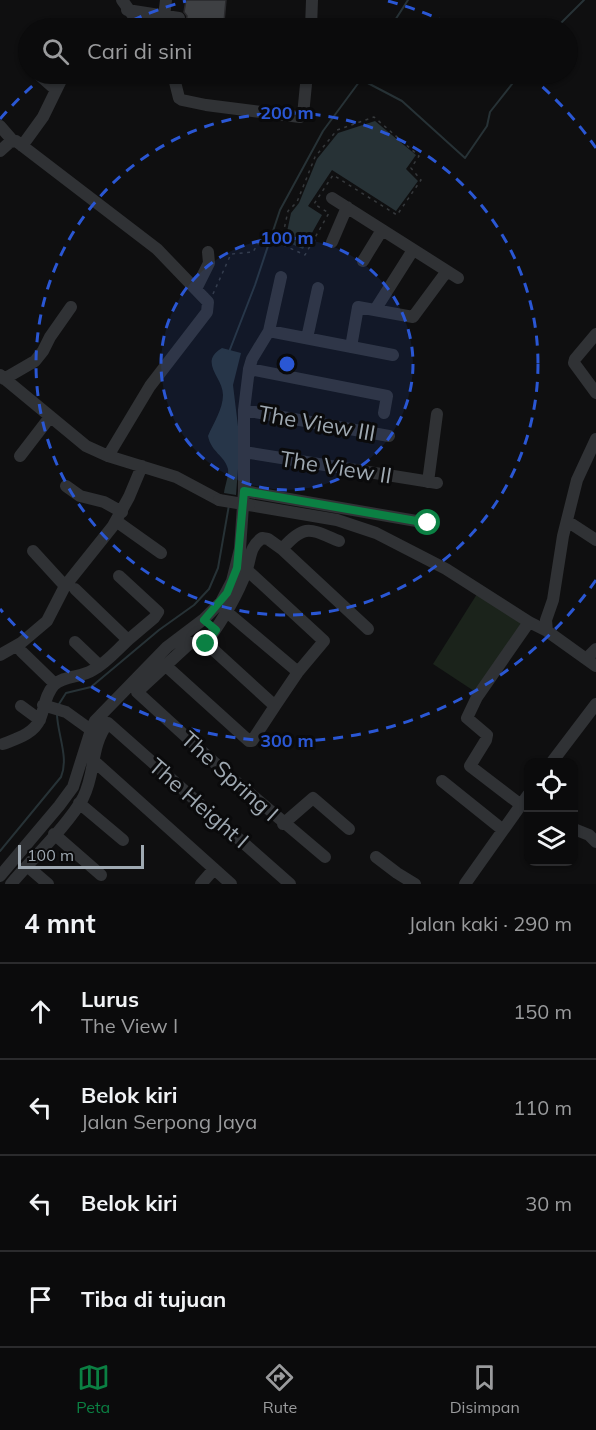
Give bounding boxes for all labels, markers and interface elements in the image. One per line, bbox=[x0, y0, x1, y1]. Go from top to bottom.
search box bbox=[18, 18, 578, 84]
icon: search bbox=[39, 35, 72, 68]
text: Cari di sini bbox=[87, 37, 192, 65]
text: 200 m bbox=[260, 101, 314, 124]
text: 100 m bbox=[260, 226, 314, 249]
centre of rings bbox=[277, 354, 297, 374]
street label: The View III bbox=[256, 399, 378, 447]
street label: The View II bbox=[278, 444, 394, 490]
route start bbox=[414, 509, 440, 535]
route end bbox=[192, 630, 218, 656]
street label: The Spring I bbox=[175, 725, 285, 827]
text: 300 m bbox=[260, 729, 314, 752]
street label: The Height I bbox=[143, 752, 255, 854]
map controls bbox=[524, 758, 578, 866]
button: locate bbox=[524, 758, 578, 812]
button: layers bbox=[524, 812, 578, 866]
scale bar bbox=[18, 842, 144, 870]
text: 100 m bbox=[27, 845, 74, 865]
text: 4 mnt bbox=[24, 907, 96, 940]
text: Jalan kaki · 290 m bbox=[409, 911, 572, 936]
text: Lurus bbox=[81, 985, 139, 1013]
icon: ahead bbox=[24, 995, 57, 1028]
text: 150 m bbox=[513, 999, 572, 1024]
text: The View I bbox=[81, 1013, 178, 1038]
text: Belok kiri bbox=[81, 1081, 177, 1109]
icon: left bbox=[24, 1091, 57, 1124]
text: 110 m bbox=[513, 1095, 572, 1120]
text: Jalan Serpong Jaya bbox=[81, 1109, 257, 1134]
icon: left bbox=[24, 1187, 57, 1220]
text: Belok kiri bbox=[81, 1189, 177, 1217]
text: 30 m bbox=[525, 1191, 572, 1216]
icon: arrive bbox=[24, 1283, 57, 1316]
text: Tiba di tujuan bbox=[81, 1285, 226, 1313]
tab: Peta bbox=[76, 1361, 110, 1417]
tab: Rute bbox=[263, 1361, 297, 1417]
tab: Disimpan bbox=[450, 1361, 520, 1417]

